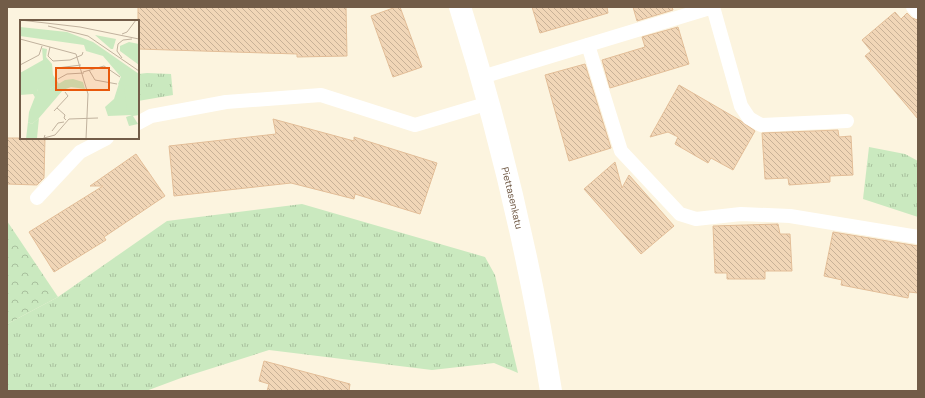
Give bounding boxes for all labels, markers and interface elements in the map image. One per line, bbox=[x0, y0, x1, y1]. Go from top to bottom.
inset map bbox=[20, 20, 139, 139]
street label: Piettasenkatu bbox=[498, 166, 526, 231]

